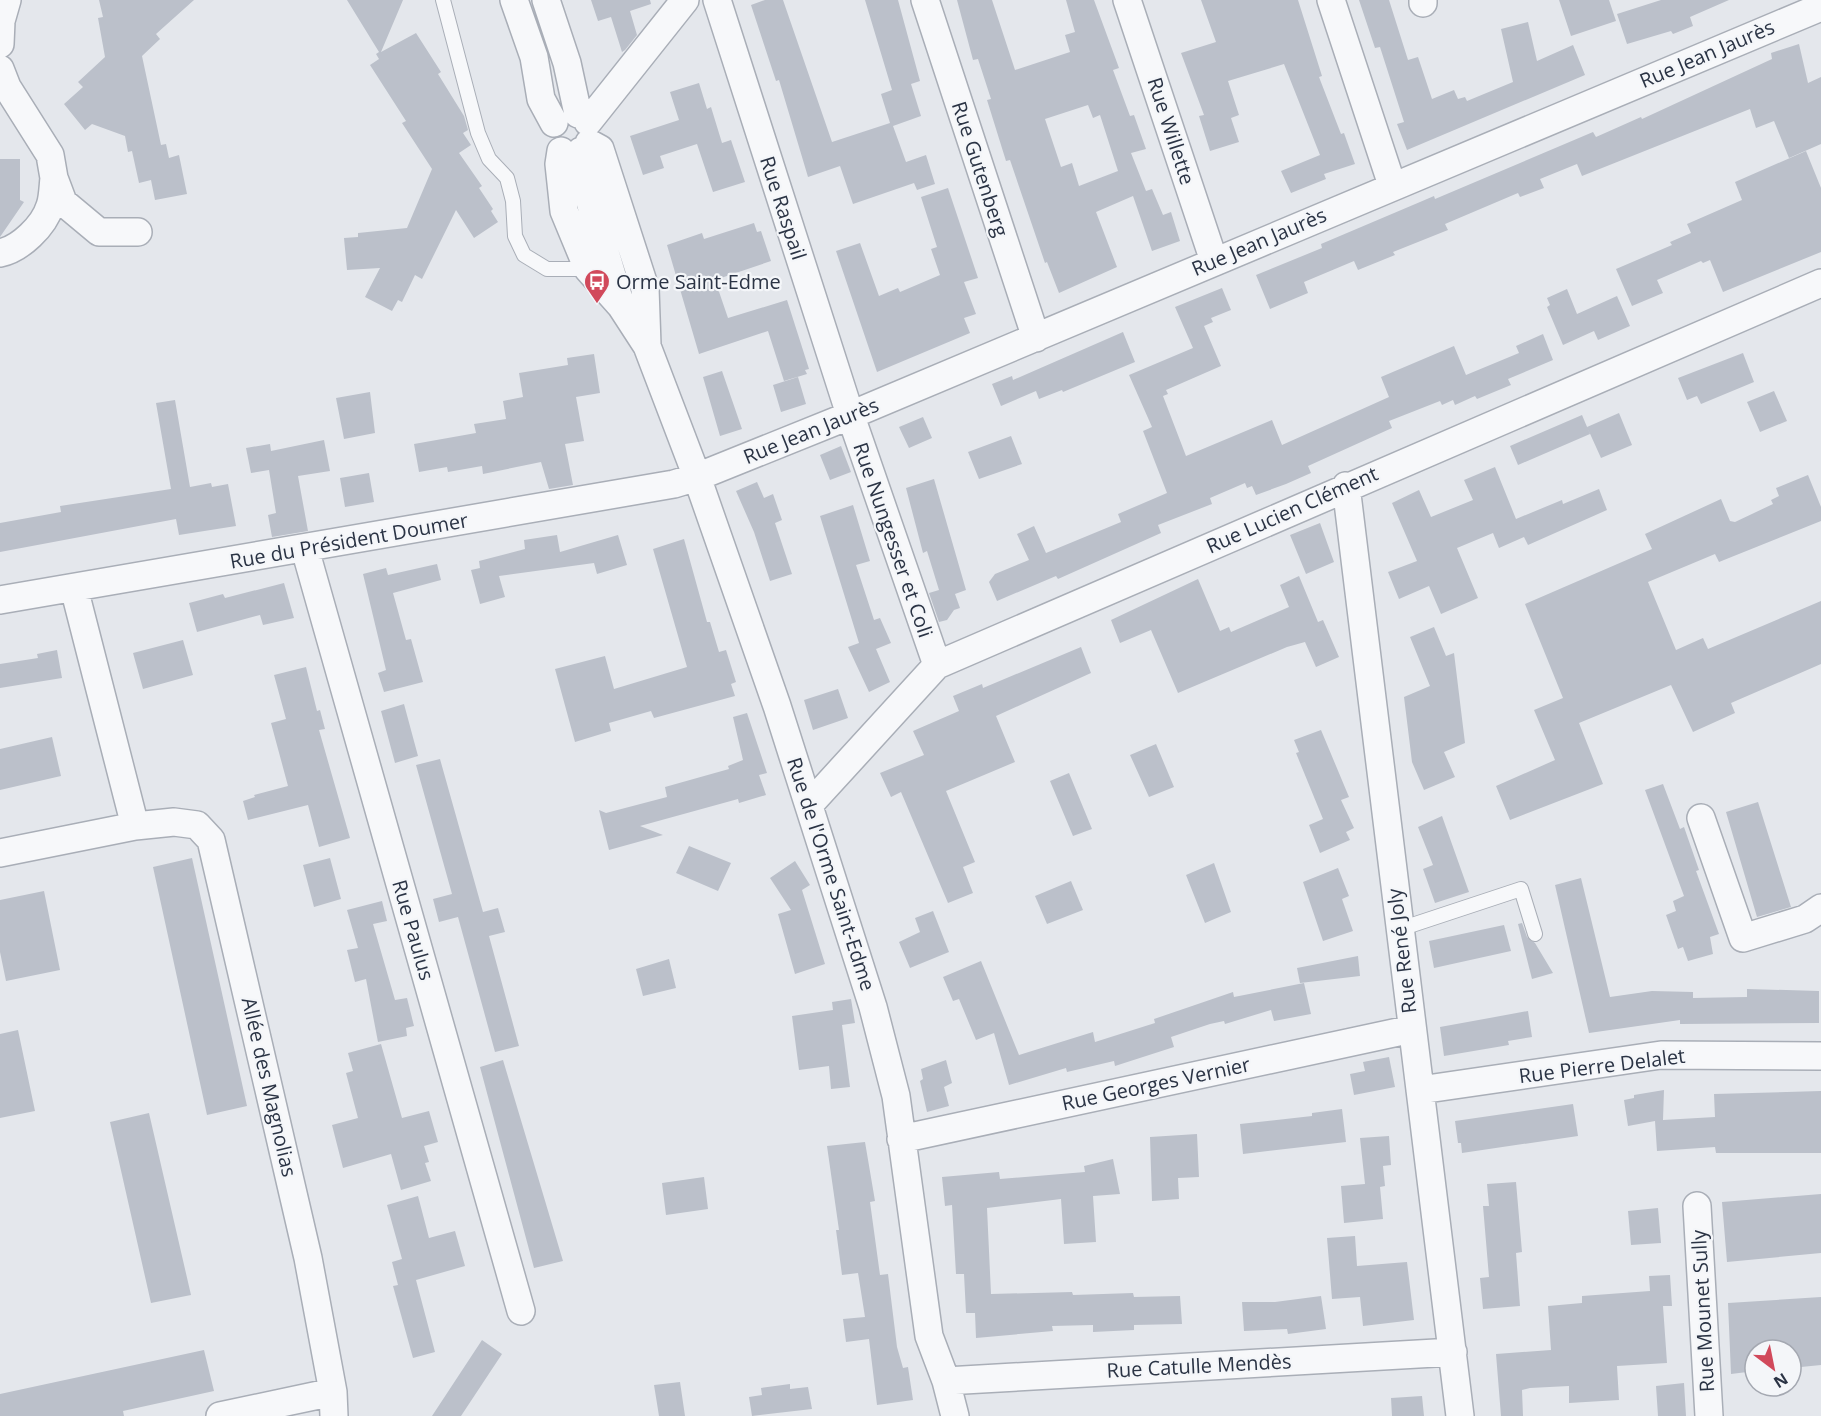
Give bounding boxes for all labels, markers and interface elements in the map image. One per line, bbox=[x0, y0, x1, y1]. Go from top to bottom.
street label: Rue Jean Jaurès bbox=[1635, 13, 1778, 94]
street label: Rue Willette bbox=[1141, 74, 1202, 188]
street label: Rue Gutenberg bbox=[946, 98, 1015, 240]
street label: Rue Raspail bbox=[754, 153, 813, 263]
street label: Rue Jean Jaurès bbox=[1187, 201, 1330, 282]
bus stop icon: Orme Saint-Edme bbox=[582, 267, 612, 305]
place label: Orme Saint-Edme bbox=[616, 268, 781, 295]
street label: Rue Jean Jaurès bbox=[739, 391, 883, 470]
street label: Rue Nungesser et Coli bbox=[847, 439, 940, 641]
street label: Rue Lucien Clément bbox=[1202, 460, 1382, 560]
street label: Rue du Président Doumer bbox=[228, 506, 470, 575]
street label: Rue de l'Orme Saint-Edme bbox=[781, 754, 882, 994]
street label: Rue Paulus bbox=[386, 876, 441, 983]
street label: Rue René Joly bbox=[1380, 886, 1423, 1015]
street label: Allée des Magnolias bbox=[236, 994, 303, 1179]
street label: Rue Pierre Delalet bbox=[1517, 1042, 1687, 1089]
street label: Rue Georges Vernier bbox=[1059, 1050, 1253, 1117]
street label: Rue Mounet Sully bbox=[1685, 1228, 1720, 1393]
north arrow bbox=[1743, 1338, 1803, 1398]
street label: Rue Catulle Mendès bbox=[1106, 1347, 1292, 1384]
text: N bbox=[1770, 1368, 1792, 1393]

